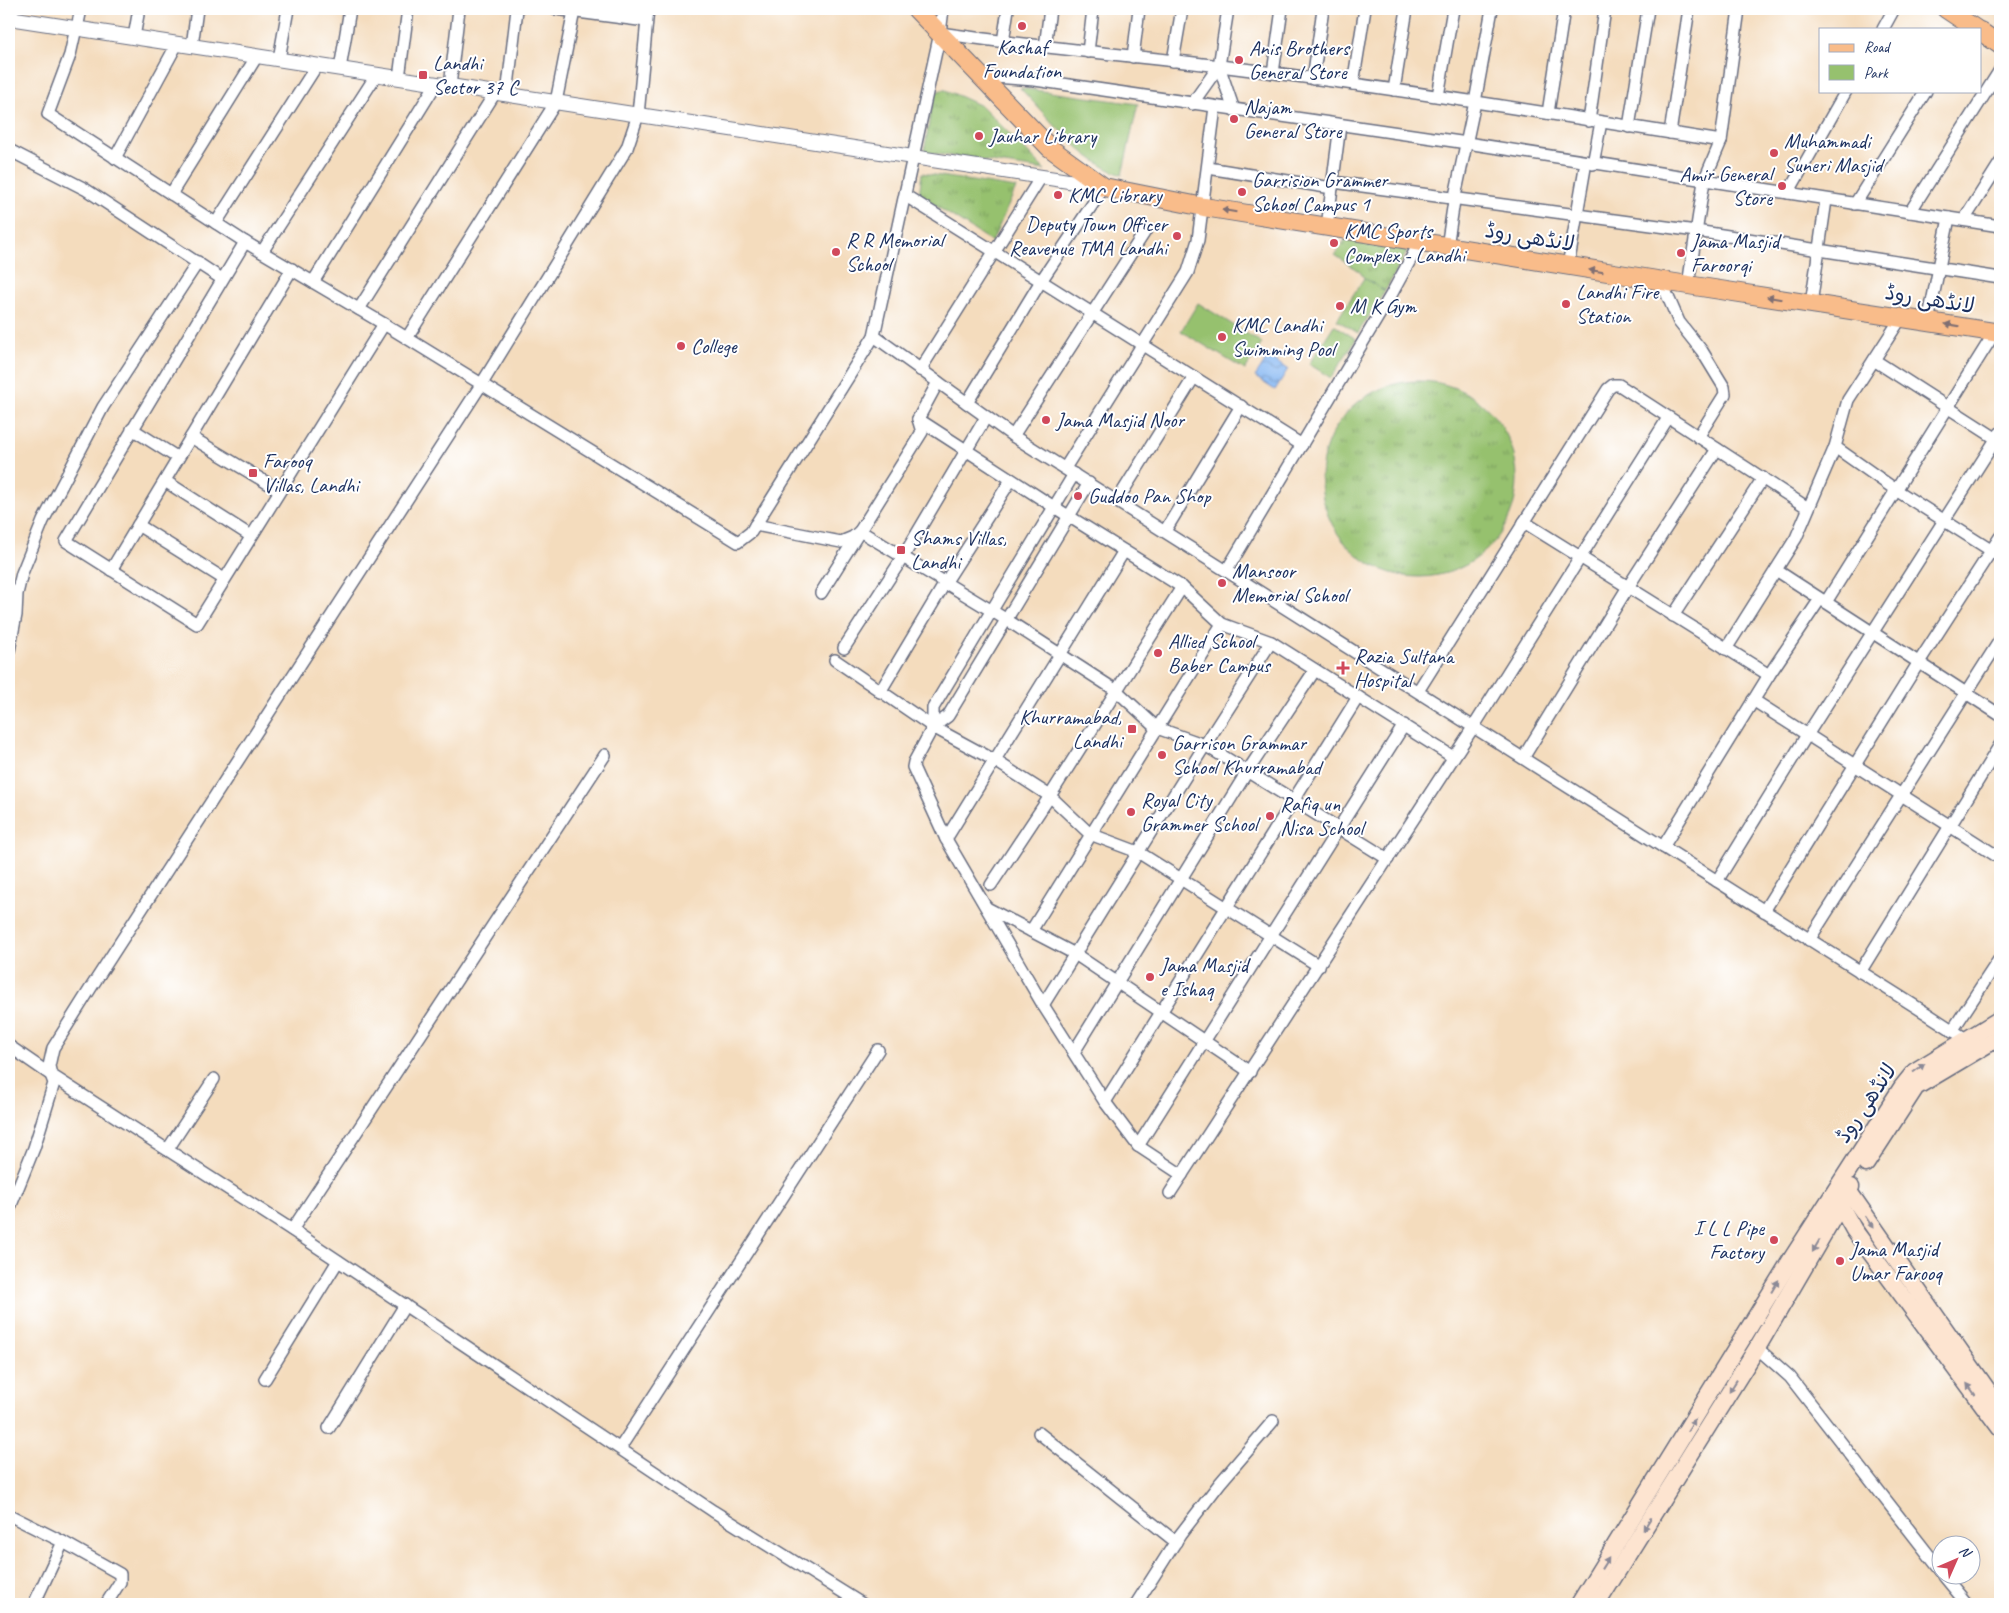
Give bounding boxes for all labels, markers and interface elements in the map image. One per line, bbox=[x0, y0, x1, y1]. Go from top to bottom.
marker: Kashaf Foundation bbox=[1016, 20, 1028, 32]
legend bbox=[1819, 28, 1982, 92]
place label: Kashaf Foundation bbox=[983, 34, 1062, 84]
place label: Anis Brothers General Store bbox=[1249, 35, 1351, 85]
text: Road bbox=[1864, 38, 1891, 57]
place label: Landhi Sector 37 C bbox=[433, 50, 520, 100]
marker: Anis Brothers General Store bbox=[1233, 54, 1245, 66]
text: Park bbox=[1864, 64, 1889, 83]
marker: Landhi Sector 37 C bbox=[417, 69, 429, 81]
place label: Najam General Store bbox=[1244, 94, 1343, 144]
marker: Najam General Store bbox=[1228, 113, 1240, 125]
place label: Jauhar Library bbox=[988, 123, 1098, 149]
place label: Muhammadi Suneri Masjid bbox=[1784, 128, 1886, 178]
marker: Jauhar Library bbox=[973, 130, 985, 142]
marker: Muhammadi Suneri Masjid bbox=[1768, 147, 1780, 159]
place label: Amir General Store bbox=[1680, 161, 1775, 211]
place label: Garrision Grammer School Campus 1 bbox=[1252, 167, 1389, 217]
marker: Amir General Store bbox=[1776, 180, 1788, 192]
place label: KMC Library bbox=[1068, 182, 1164, 208]
marker: Garrision Grammer School Campus 1 bbox=[1236, 186, 1248, 198]
marker: KMC Library bbox=[1052, 189, 1064, 201]
one-way arrow bbox=[1220, 207, 1236, 215]
place label: Deputy Town Officer Reavenue TMA Landhi bbox=[1009, 211, 1170, 261]
street label: لانڈھی روڈ bbox=[1483, 217, 1577, 258]
place label: KMC Sports Complex - Landhi bbox=[1344, 218, 1468, 268]
place label: R R Memorial School bbox=[846, 227, 947, 277]
place label: Jama Masjid Faroorqi bbox=[1690, 228, 1783, 278]
marker: Deputy Town Officer Reavenue TMA Landhi bbox=[1171, 230, 1183, 242]
marker: KMC Sports Complex - Landhi bbox=[1328, 237, 1340, 249]
marker: R R Memorial School bbox=[830, 246, 842, 258]
marker: Jama Masjid Faroorqi bbox=[1675, 247, 1687, 259]
one-way arrow bbox=[1588, 266, 1604, 274]
place label: Landhi Fire Station bbox=[1576, 279, 1660, 329]
street label: لانڈھی روڈ bbox=[1883, 279, 1977, 320]
place label: M K Gym bbox=[1350, 293, 1417, 319]
one-way arrow bbox=[1766, 294, 1782, 302]
marker: Landhi Fire Station bbox=[1560, 298, 1572, 310]
marker: M K Gym bbox=[1334, 300, 1346, 312]
place label: KMC Landhi Swimming Pool bbox=[1232, 312, 1338, 362]
one-way arrow bbox=[1944, 321, 1960, 329]
marker: KMC Landhi Swimming Pool bbox=[1216, 331, 1228, 343]
place label: College bbox=[691, 333, 738, 359]
marker: College bbox=[675, 340, 687, 352]
place label: Jama Masjid Noor bbox=[1055, 407, 1185, 433]
marker: Jama Masjid Noor bbox=[1040, 414, 1052, 426]
place label: Farooq Villas, Landhi bbox=[263, 448, 361, 498]
marker: Farooq Villas, Landhi bbox=[247, 467, 259, 479]
place label: Guddoo Pan Shop bbox=[1088, 483, 1211, 509]
marker: Guddoo Pan Shop bbox=[1072, 490, 1084, 502]
place label: Shams Villas, Landhi bbox=[911, 525, 1007, 575]
marker: Shams Villas, Landhi bbox=[895, 544, 907, 556]
place label: Mansoor Memorial School bbox=[1232, 558, 1351, 608]
marker: Mansoor Memorial School bbox=[1216, 577, 1228, 589]
place label: Allied School Baber Campus bbox=[1168, 628, 1272, 678]
place label: Razia Sultana Hospital bbox=[1354, 643, 1456, 693]
marker: Allied School Baber Campus bbox=[1152, 647, 1164, 659]
marker: Razia Sultana Hospital bbox=[1336, 661, 1350, 675]
place label: Khurramabad, Landhi bbox=[1019, 704, 1125, 754]
marker: Khurramabad, Landhi bbox=[1126, 723, 1138, 735]
place label: Garrison Grammar School Khurramabad bbox=[1172, 730, 1324, 780]
marker: Garrison Grammar School Khurramabad bbox=[1156, 749, 1168, 761]
place label: Royal City Grammer School bbox=[1141, 787, 1261, 837]
place label: Rafiq un Nisa School bbox=[1280, 791, 1367, 841]
marker: Royal City Grammer School bbox=[1125, 806, 1137, 818]
marker: Rafiq un Nisa School bbox=[1264, 810, 1276, 822]
place label: Jama Masjid e Ishaq bbox=[1159, 952, 1252, 1002]
marker: Jama Masjid e Ishaq bbox=[1144, 971, 1156, 983]
street label: لانڈھی روڈ bbox=[1830, 1058, 1903, 1148]
one-way arrow bbox=[1913, 1063, 1926, 1073]
place label: I L L Pipe Factory bbox=[1694, 1215, 1766, 1265]
one-way arrow bbox=[1864, 1215, 1874, 1229]
marker: I L L Pipe Factory bbox=[1768, 1234, 1780, 1246]
place label: Jama Masjid Umar Farooq bbox=[1849, 1236, 1943, 1286]
one-way arrow bbox=[1811, 1240, 1820, 1253]
marker: Jama Masjid Umar Farooq bbox=[1834, 1255, 1846, 1267]
one-way arrow bbox=[1771, 1280, 1780, 1293]
one-way arrow bbox=[1729, 1380, 1738, 1393]
one-way arrow bbox=[1966, 1383, 1977, 1396]
one-way arrow bbox=[1686, 1419, 1695, 1432]
one-way arrow bbox=[1643, 1518, 1652, 1531]
north arrow bbox=[1932, 1536, 1982, 1586]
text: N bbox=[1956, 1542, 1976, 1562]
one-way arrow bbox=[1600, 1556, 1609, 1570]

